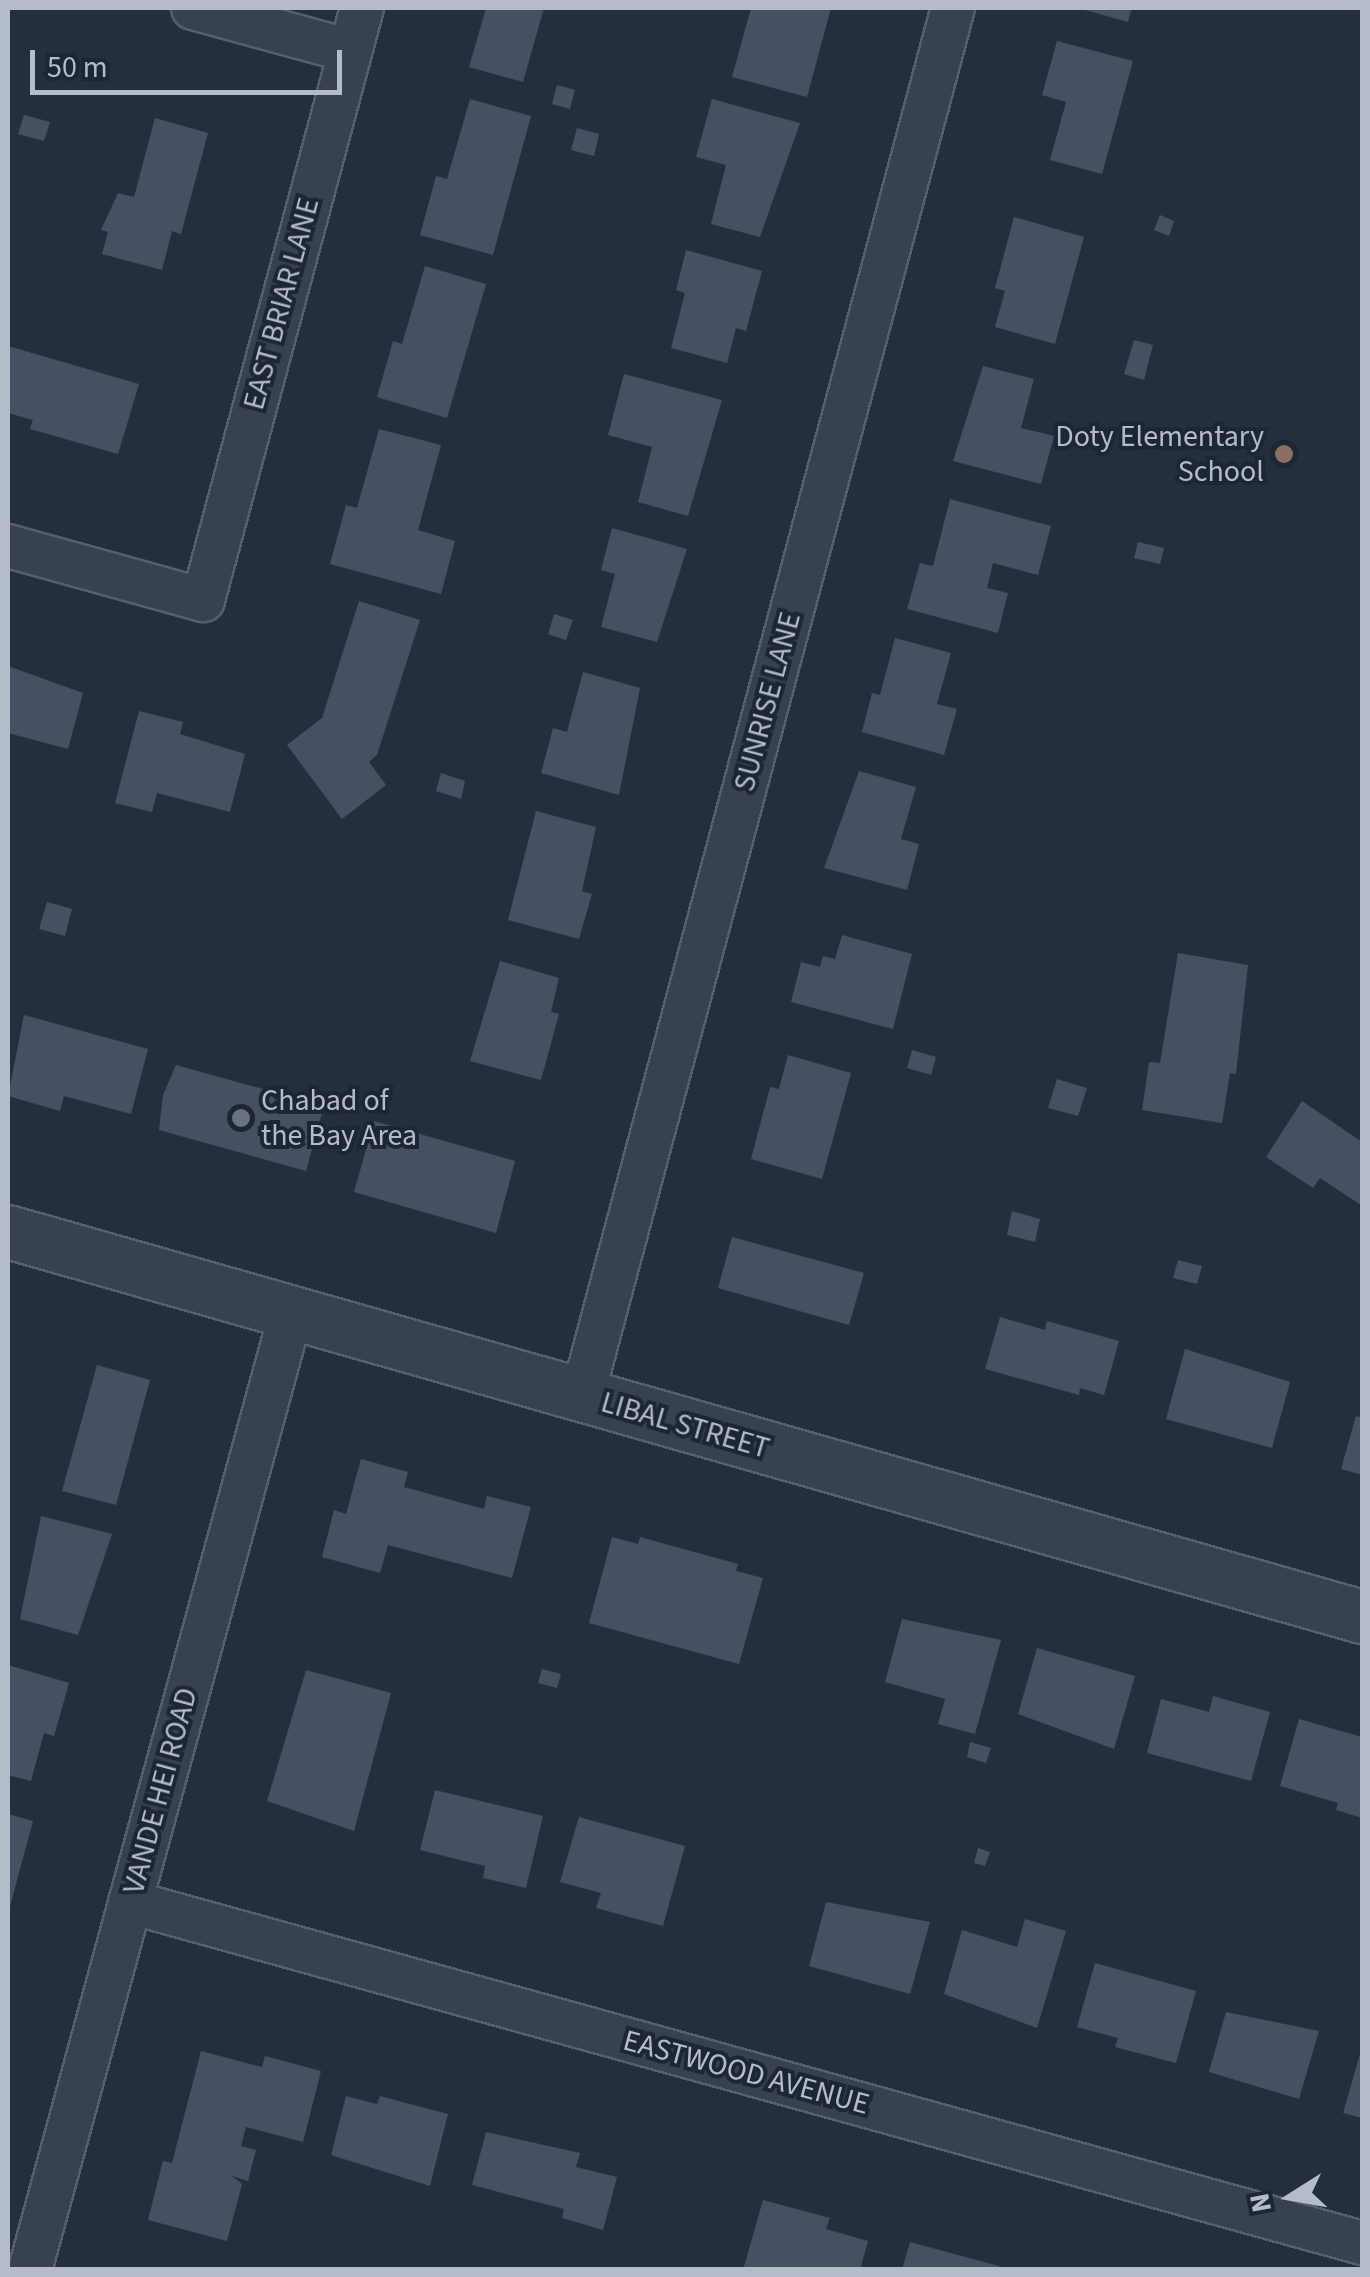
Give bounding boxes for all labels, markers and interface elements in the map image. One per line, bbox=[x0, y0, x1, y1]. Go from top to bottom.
scale bar bbox=[35, 30, 348, 92]
text: 50 m bbox=[47, 46, 108, 89]
street label: EAST BRIAR LANE bbox=[236, 194, 328, 414]
place label: Doty Elementary School bbox=[1055, 419, 1264, 490]
marker: Doty Elementary School bbox=[1273, 443, 1295, 465]
street label: SUNRISE LANE bbox=[727, 609, 809, 795]
place label: Chabad of the Bay Area bbox=[261, 1083, 417, 1154]
marker: Chabad of the Bay Area bbox=[230, 1107, 252, 1129]
street label: LIBAL STREET bbox=[597, 1385, 773, 1467]
street label: VANDE HEI ROAD bbox=[116, 1684, 206, 1898]
street label: EASTWOOD AVENUE bbox=[619, 2023, 873, 2123]
north arrow bbox=[1240, 2147, 1340, 2247]
text: N bbox=[1239, 2190, 1282, 2216]

